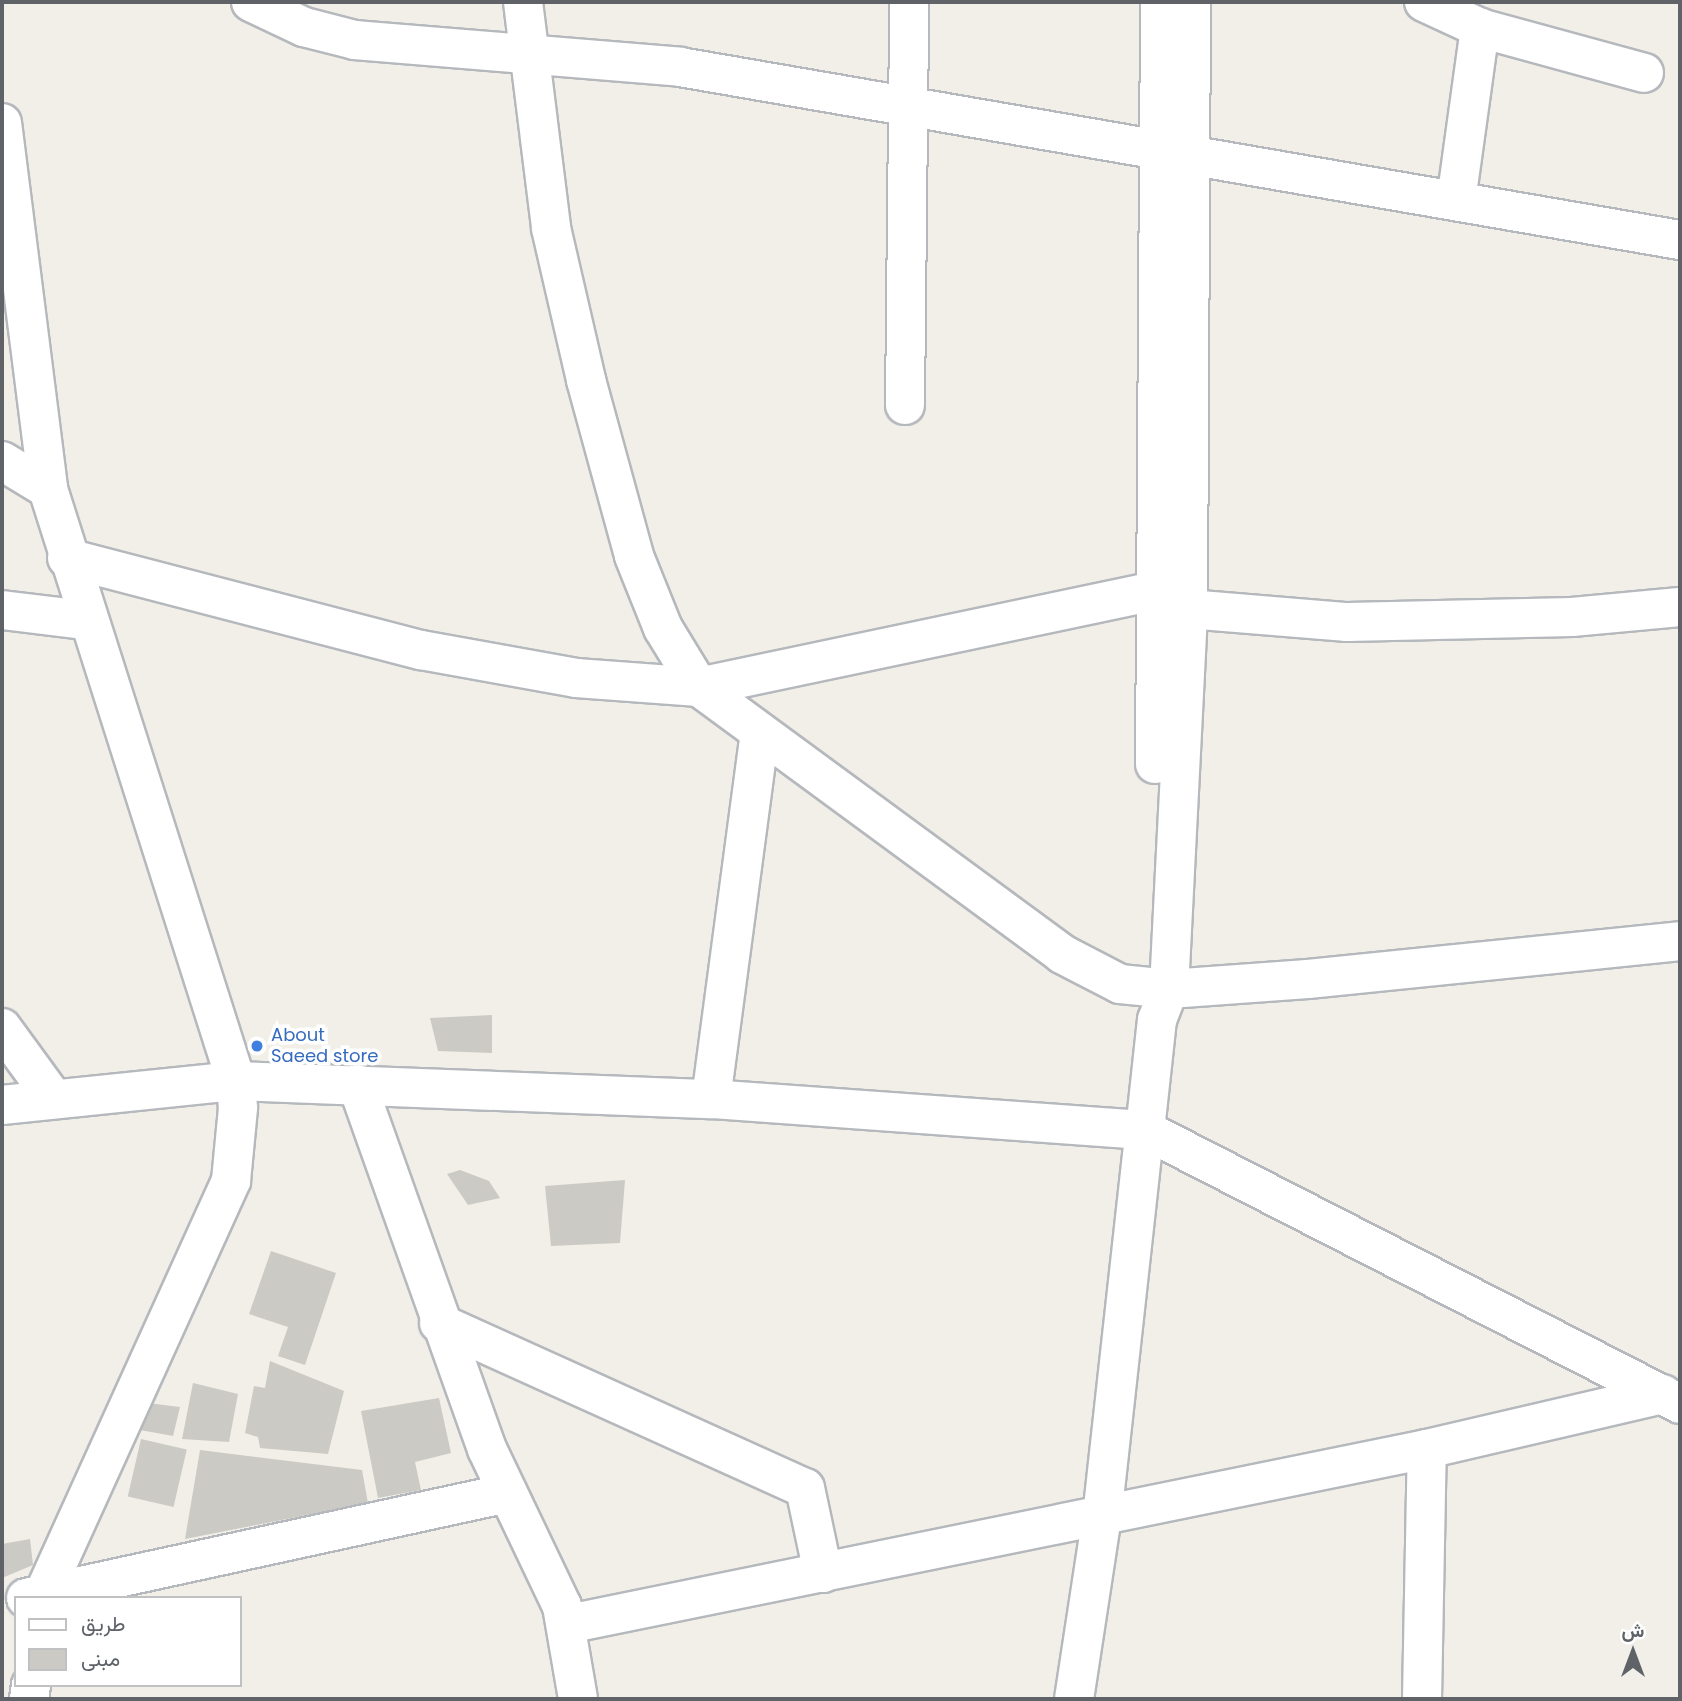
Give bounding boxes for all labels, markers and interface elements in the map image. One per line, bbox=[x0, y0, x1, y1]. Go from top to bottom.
place label: About Saeed store bbox=[271, 1025, 378, 1068]
marker: About Saeed store bbox=[249, 1038, 265, 1054]
legend bbox=[14, 1596, 242, 1687]
text: طريق bbox=[81, 1609, 126, 1638]
north arrow bbox=[1598, 1617, 1668, 1687]
text: ش bbox=[1622, 1617, 1644, 1644]
text: مبنى bbox=[81, 1644, 120, 1673]

